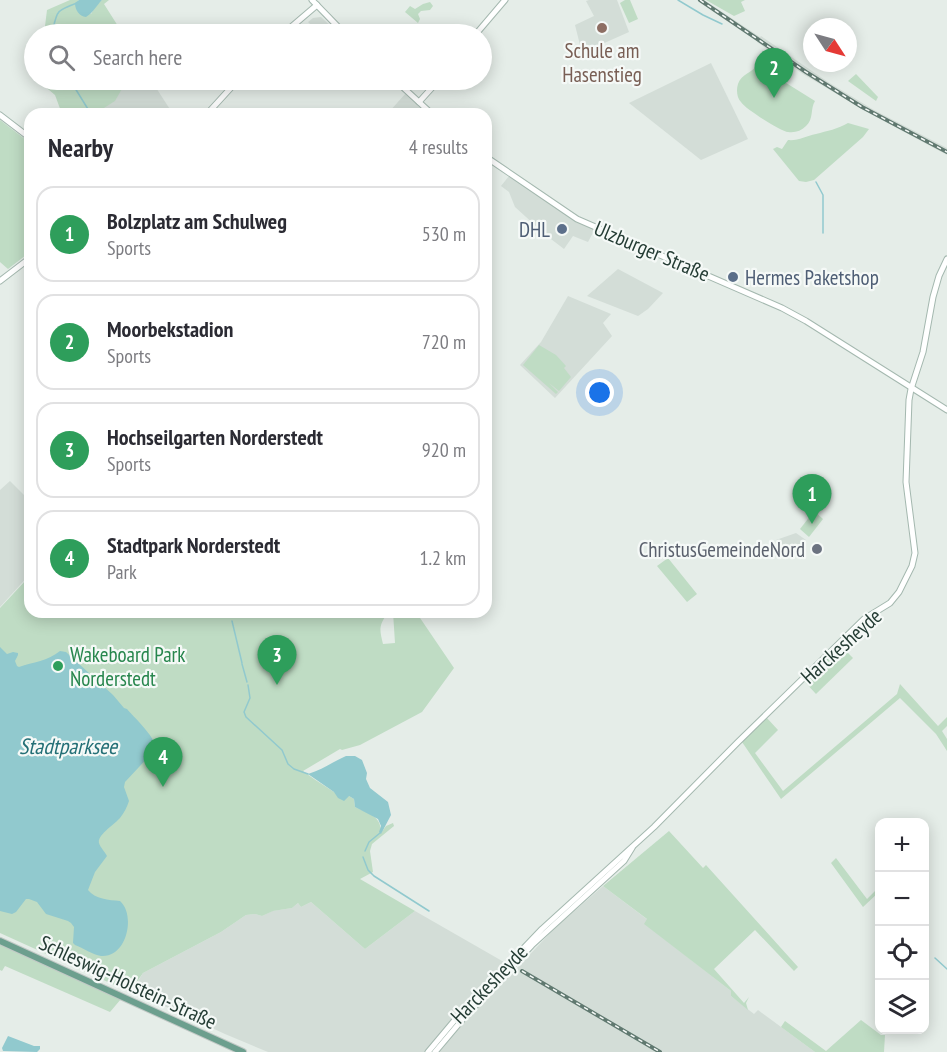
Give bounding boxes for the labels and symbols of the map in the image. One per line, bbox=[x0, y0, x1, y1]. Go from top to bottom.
north arrow bbox=[803, 18, 857, 72]
marker: Schule am Hasenstieg bbox=[595, 21, 609, 35]
place label: Schule am Hasenstieg bbox=[562, 37, 642, 88]
pin: 2 bbox=[754, 48, 794, 98]
street label: Ulzburger Straße bbox=[590, 215, 714, 287]
place label: DHL bbox=[519, 216, 550, 243]
marker: DHL bbox=[555, 222, 569, 236]
place label: Hermes Paketshop bbox=[745, 264, 879, 291]
marker: Hermes Paketshop bbox=[726, 270, 740, 284]
your location bbox=[585, 378, 614, 407]
pin: 1 bbox=[792, 474, 832, 524]
place label: ChristusGemeindeNord bbox=[639, 536, 805, 563]
marker: ChristusGemeindeNord bbox=[810, 542, 824, 556]
street label: Harckesheyde bbox=[795, 603, 887, 689]
pin: 3 bbox=[258, 636, 296, 685]
place label: Wakeboard Park Norderstedt bbox=[70, 641, 186, 692]
marker: Wakeboard Park Norderstedt bbox=[51, 659, 65, 673]
water label: Stadtparksee bbox=[19, 732, 119, 760]
pin: 4 bbox=[144, 738, 182, 787]
street label: Schleswig-Holstein-Straße bbox=[35, 929, 221, 1035]
street label: Harckesheyde bbox=[445, 939, 533, 1029]

